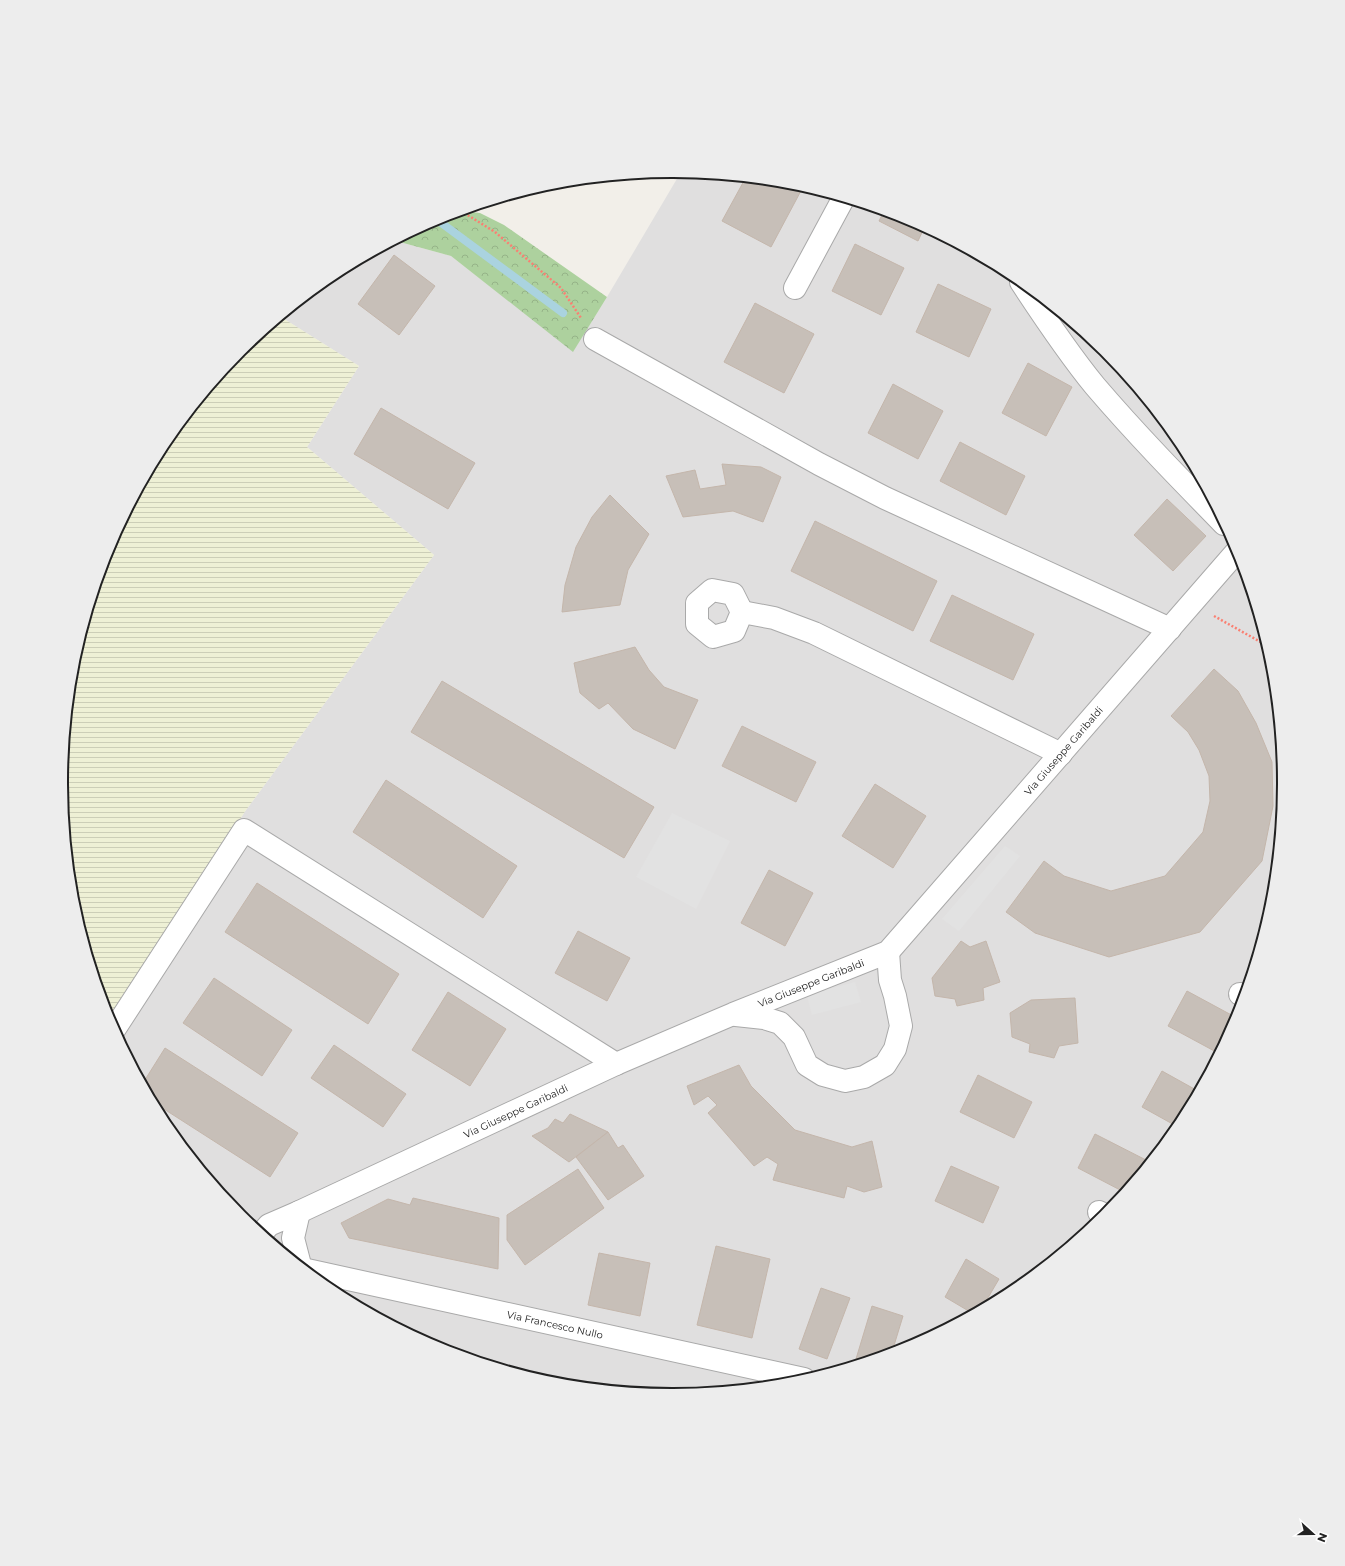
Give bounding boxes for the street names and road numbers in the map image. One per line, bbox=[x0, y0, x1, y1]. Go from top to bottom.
street label: Via Giuseppe Garibaldi bbox=[1021, 704, 1105, 798]
street label: Via Giuseppe Garibaldi bbox=[756, 956, 866, 1010]
street label: Via Giuseppe Garibaldi bbox=[461, 1081, 570, 1141]
street label: Via Francesco Nullo bbox=[506, 1308, 604, 1341]

